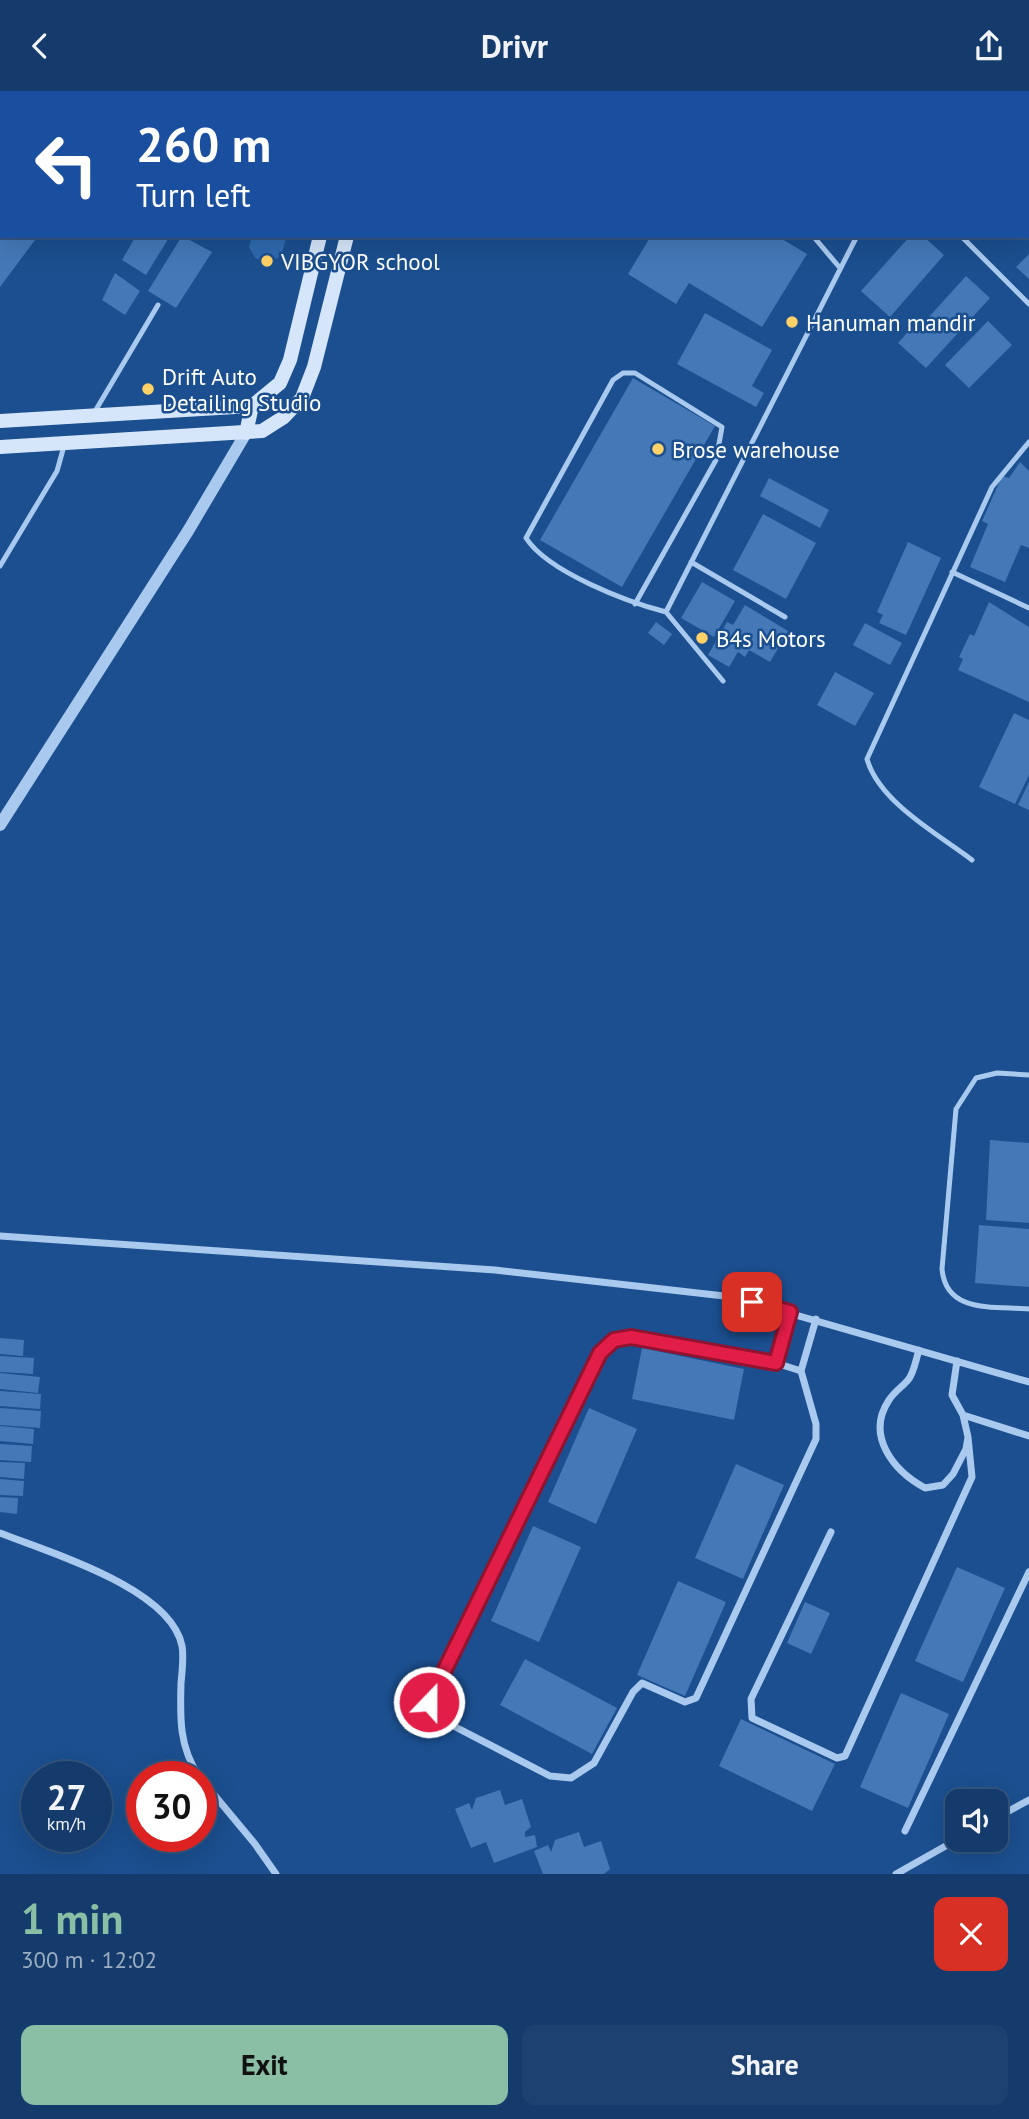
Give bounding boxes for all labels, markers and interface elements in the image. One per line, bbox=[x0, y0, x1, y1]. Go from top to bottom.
text: Drivr bbox=[481, 25, 548, 67]
icon: back bbox=[21, 27, 59, 65]
icon: share bbox=[970, 27, 1008, 65]
text: 260 m bbox=[136, 112, 271, 176]
icon: left bbox=[21, 119, 112, 210]
text: Turn left bbox=[136, 174, 251, 216]
place label: VIBGYOR school bbox=[280, 247, 440, 276]
marker: VIBGYOR school bbox=[259, 253, 275, 269]
place label: Hanuman mandir bbox=[806, 308, 976, 337]
marker: Hanuman mandir bbox=[784, 314, 800, 330]
place label: Drift Auto Detailing Studio bbox=[162, 362, 321, 417]
marker: Drift Auto Detailing Studio bbox=[140, 381, 156, 397]
place label: Brose warehouse bbox=[672, 435, 840, 464]
marker: Brose warehouse bbox=[650, 441, 666, 457]
place label: B4s Motors bbox=[716, 624, 826, 653]
marker: B4s Motors bbox=[694, 630, 710, 646]
pin bbox=[722, 1272, 782, 1332]
icon: arrive bbox=[733, 1283, 771, 1321]
position arrow bbox=[392, 1665, 466, 1739]
speed limit sign: 30 bbox=[126, 1761, 217, 1852]
text: 27 bbox=[47, 1774, 86, 1820]
map controls bbox=[945, 1789, 1008, 1852]
button: sound bbox=[945, 1789, 1008, 1852]
text: km/h bbox=[47, 1812, 86, 1835]
text: 1 min bbox=[21, 1891, 123, 1946]
button: close bbox=[934, 1897, 1008, 1971]
text: 300 m · 12:02 bbox=[21, 1945, 157, 1974]
button: Exit bbox=[21, 2025, 508, 2105]
button: Share bbox=[522, 2025, 1008, 2105]

